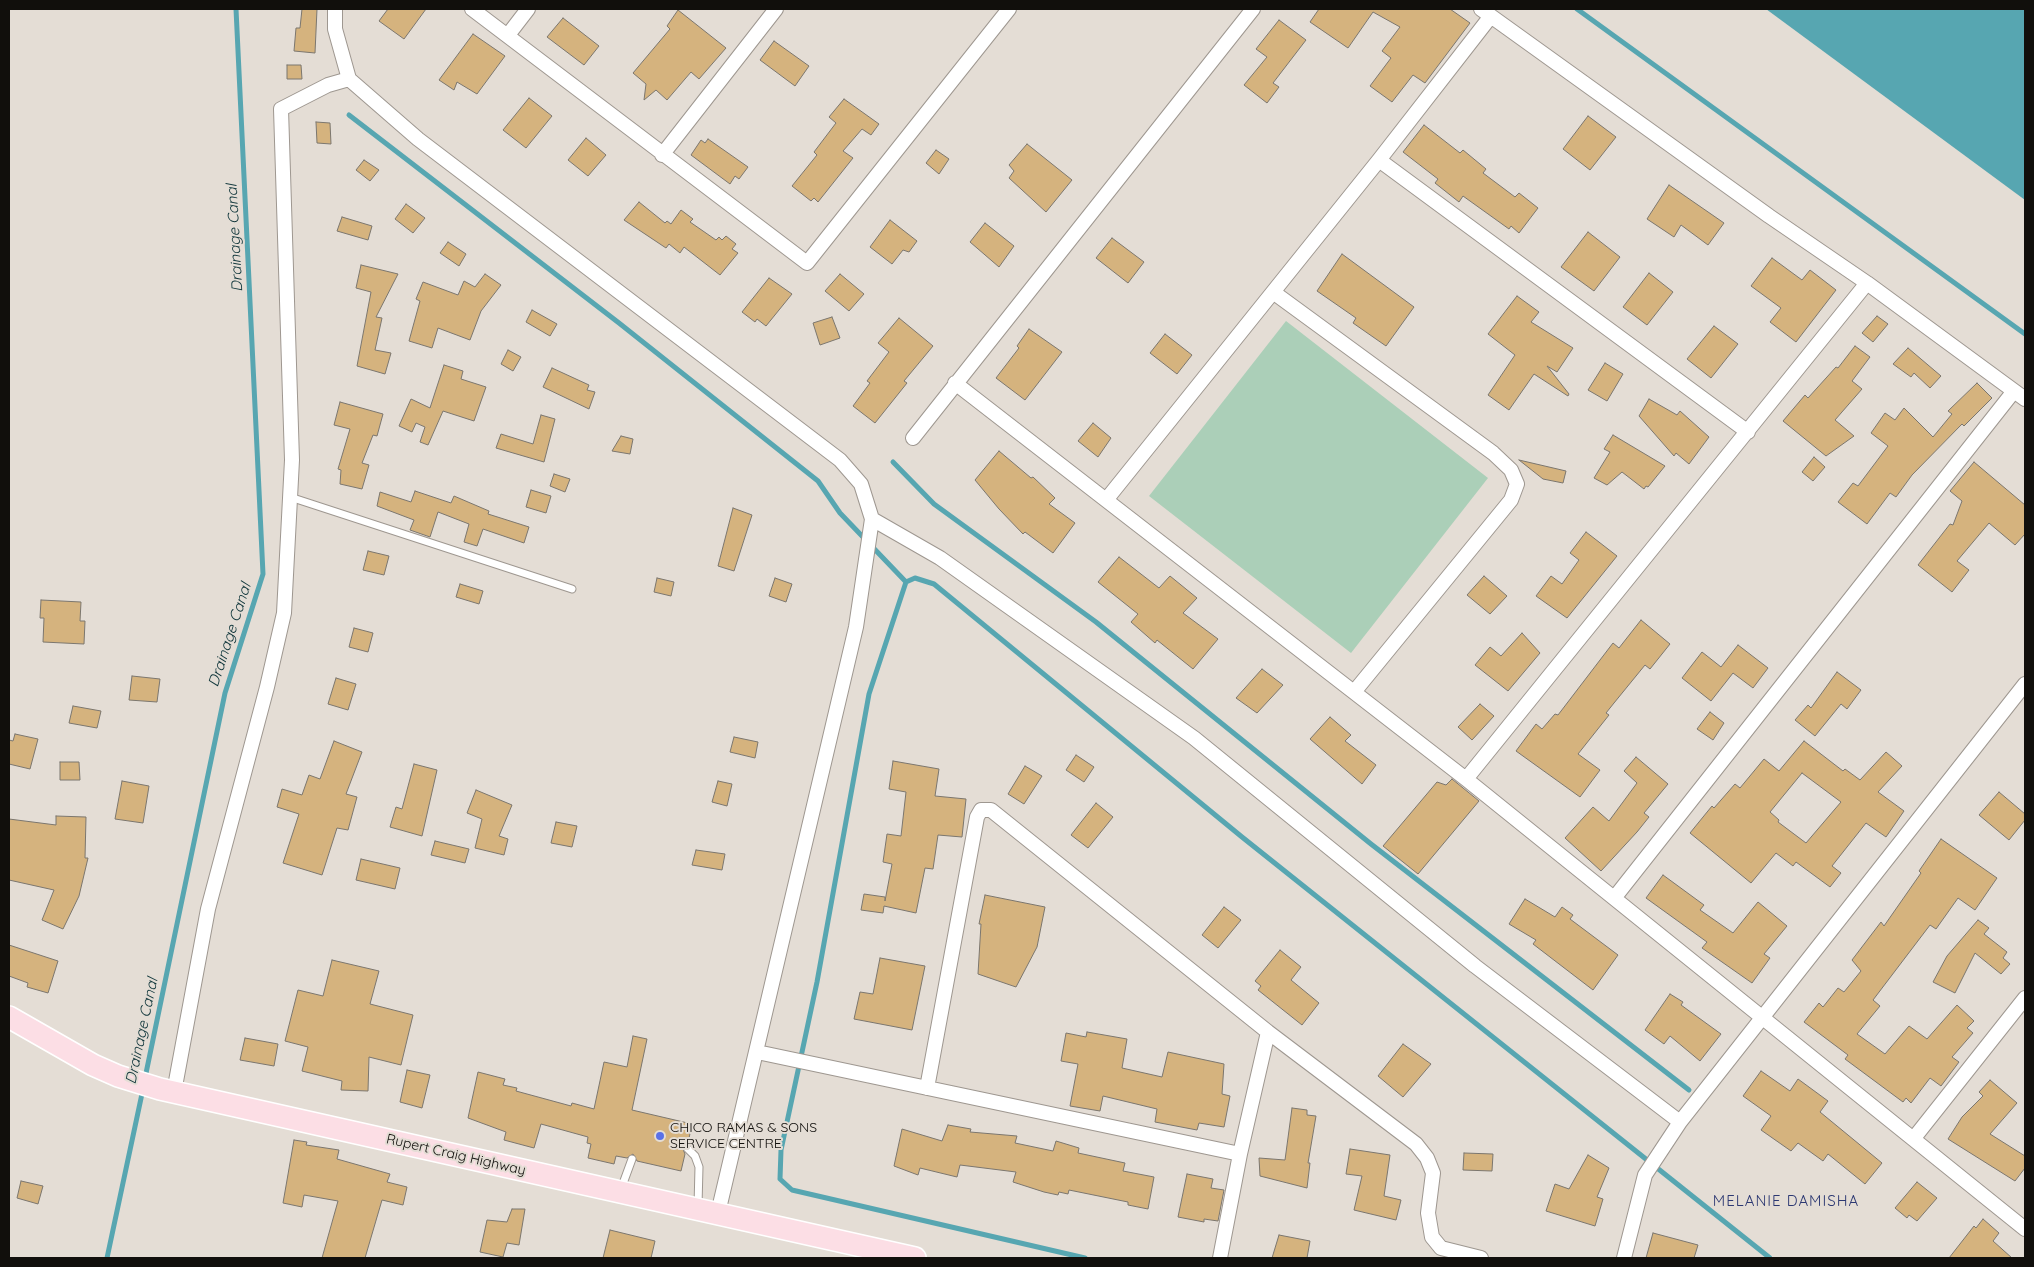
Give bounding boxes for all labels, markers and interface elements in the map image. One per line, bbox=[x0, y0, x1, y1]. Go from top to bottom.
water label: Drainage Canal bbox=[223, 184, 247, 292]
water label: Drainage Canal bbox=[205, 581, 255, 689]
water label: Drainage Canal bbox=[122, 976, 162, 1086]
place label: CHICO RAMAS & SONS SERVICE CENTRE bbox=[670, 1120, 817, 1152]
marker: CHICO RAMAS & SONS SERVICE CENTRE bbox=[654, 1130, 666, 1142]
street label: Rupert Craig Highway bbox=[385, 1131, 527, 1179]
district label: MELANIE DAMISHA bbox=[1711, 1192, 1861, 1210]

